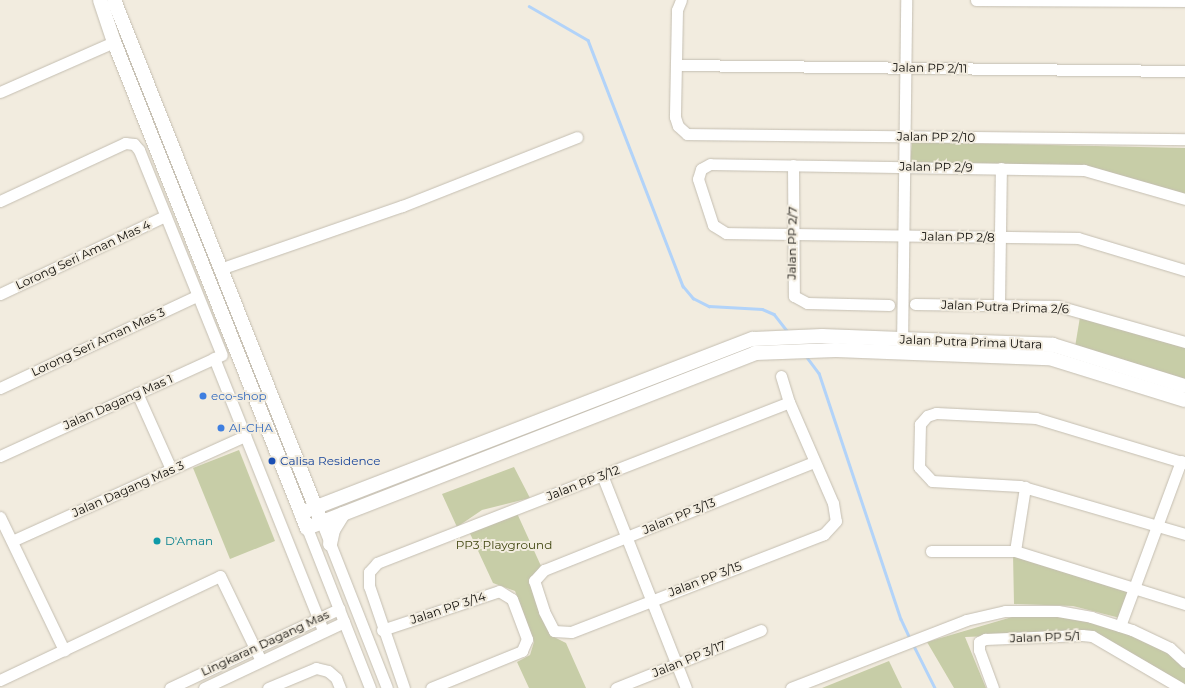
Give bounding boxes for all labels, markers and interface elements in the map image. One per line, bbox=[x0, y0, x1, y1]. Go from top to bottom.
street label: Jalan PP 2/11 bbox=[892, 60, 968, 76]
street label: Jalan PP 2/10 bbox=[897, 129, 975, 145]
street label: Jalan PP 2/9 bbox=[899, 159, 973, 175]
street label: Jalan PP 2/7 bbox=[784, 206, 800, 280]
street label: Lorong Seri Aman Mas 4 bbox=[13, 217, 153, 293]
street label: Jalan PP 2/8 bbox=[921, 229, 995, 245]
street label: Jalan Putra Prima 2/6 bbox=[941, 298, 1069, 316]
street label: Lorong Seri Aman Mas 3 bbox=[29, 305, 167, 379]
street label: Jalan Putra Prima Utara bbox=[899, 332, 1043, 352]
street label: Jalan Dagang Mas 1 bbox=[61, 371, 175, 433]
place label: eco-shop bbox=[211, 389, 267, 403]
marker: eco-shop bbox=[198, 391, 208, 401]
place label: AI-CHA bbox=[229, 421, 273, 435]
marker: AI-CHA bbox=[216, 423, 226, 433]
place label: Calisa Residence bbox=[280, 454, 380, 468]
marker: Calisa Residence bbox=[267, 456, 277, 466]
street label: Jalan Dagang Mas 3 bbox=[70, 458, 186, 520]
street label: Jalan PP 3/12 bbox=[544, 462, 622, 504]
street label: Jalan PP 3/13 bbox=[641, 495, 717, 537]
place label: D'Aman bbox=[165, 534, 213, 548]
marker: D'Aman bbox=[152, 536, 162, 546]
park label: PP3 Playground bbox=[456, 538, 552, 552]
street label: Jalan PP 3/15 bbox=[666, 558, 744, 600]
street label: Jalan PP 3/14 bbox=[409, 589, 487, 627]
street label: Lingkaran Dagang Mas bbox=[199, 607, 331, 679]
street label: Jalan PP 5/1 bbox=[1010, 629, 1080, 645]
street label: Jalan PP 3/17 bbox=[650, 638, 728, 680]

